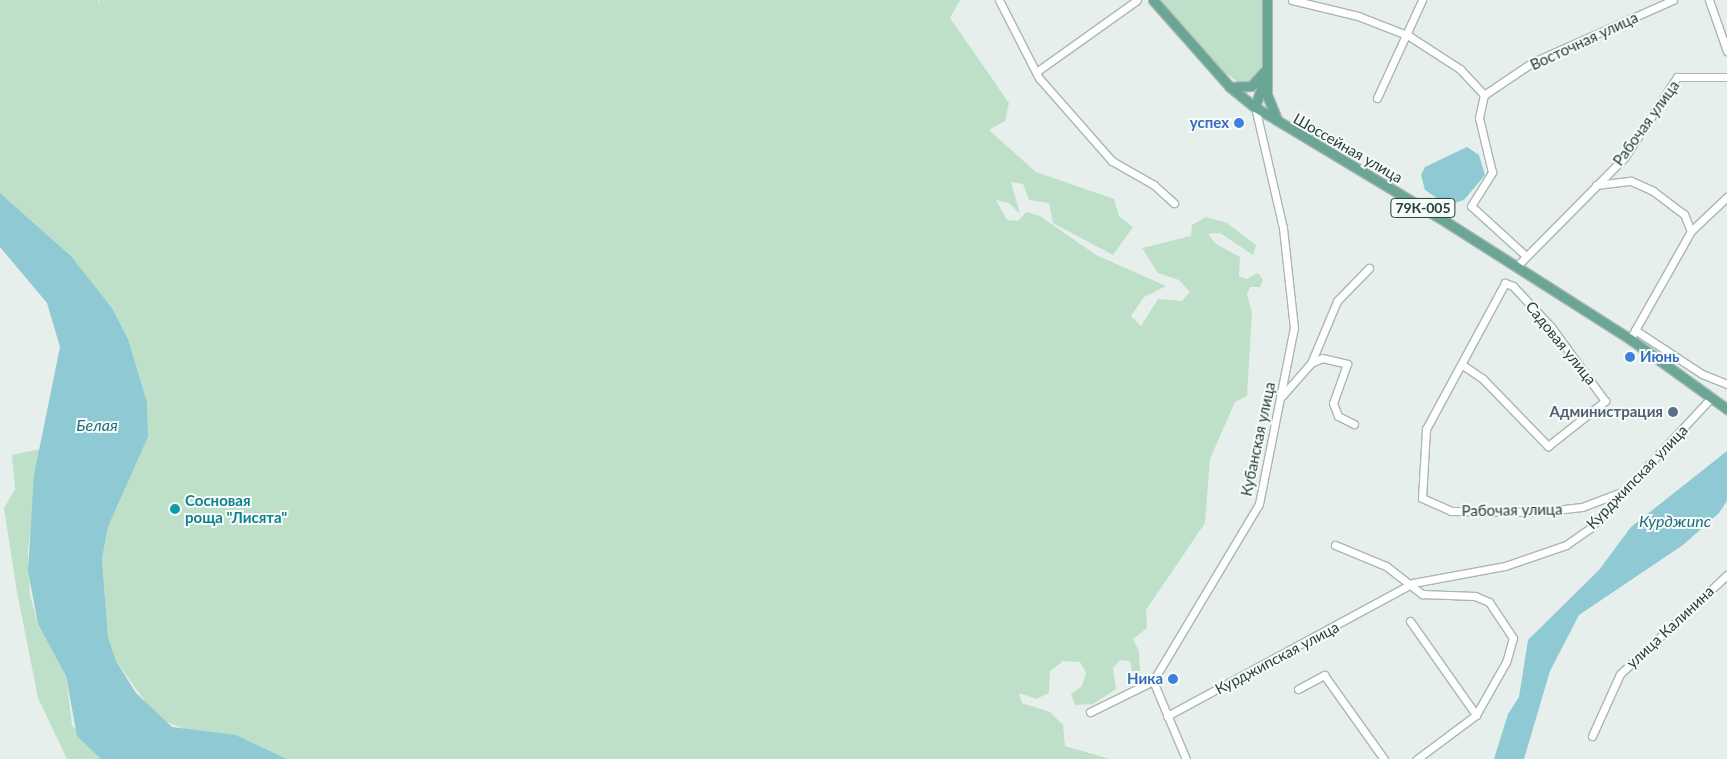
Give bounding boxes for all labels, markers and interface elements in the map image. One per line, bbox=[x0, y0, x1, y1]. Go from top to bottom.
street label: Восточная улица bbox=[1527, 8, 1641, 74]
street label: Рабочая улица bbox=[1609, 77, 1683, 169]
street label: Шоссейная улица bbox=[1290, 109, 1406, 187]
place label: успех bbox=[1190, 114, 1229, 132]
marker: успех bbox=[1233, 117, 1245, 129]
road number: 79К-005 bbox=[1389, 197, 1457, 220]
street label: Садовая улица bbox=[1522, 298, 1600, 388]
place label: Июнь bbox=[1640, 348, 1679, 366]
marker: Июнь bbox=[1624, 351, 1636, 363]
street label: Кубанская улица bbox=[1237, 380, 1279, 498]
place label: Администрация bbox=[1549, 403, 1663, 421]
marker: Администрация bbox=[1667, 406, 1679, 418]
water label: Белая bbox=[76, 415, 118, 435]
street label: Курджипская улица bbox=[1583, 421, 1691, 533]
place label: Сосновая роща "Лисята" bbox=[185, 491, 287, 526]
street label: Рабочая улица bbox=[1461, 500, 1563, 520]
marker: Сосновая роща "Лисята" bbox=[169, 503, 181, 515]
water label: Курджипс bbox=[1639, 511, 1711, 531]
street label: улица Калинина bbox=[1623, 582, 1717, 672]
street label: Курджипская улица bbox=[1212, 618, 1342, 698]
place label: Ника bbox=[1127, 670, 1163, 688]
marker: Ника bbox=[1167, 673, 1179, 685]

